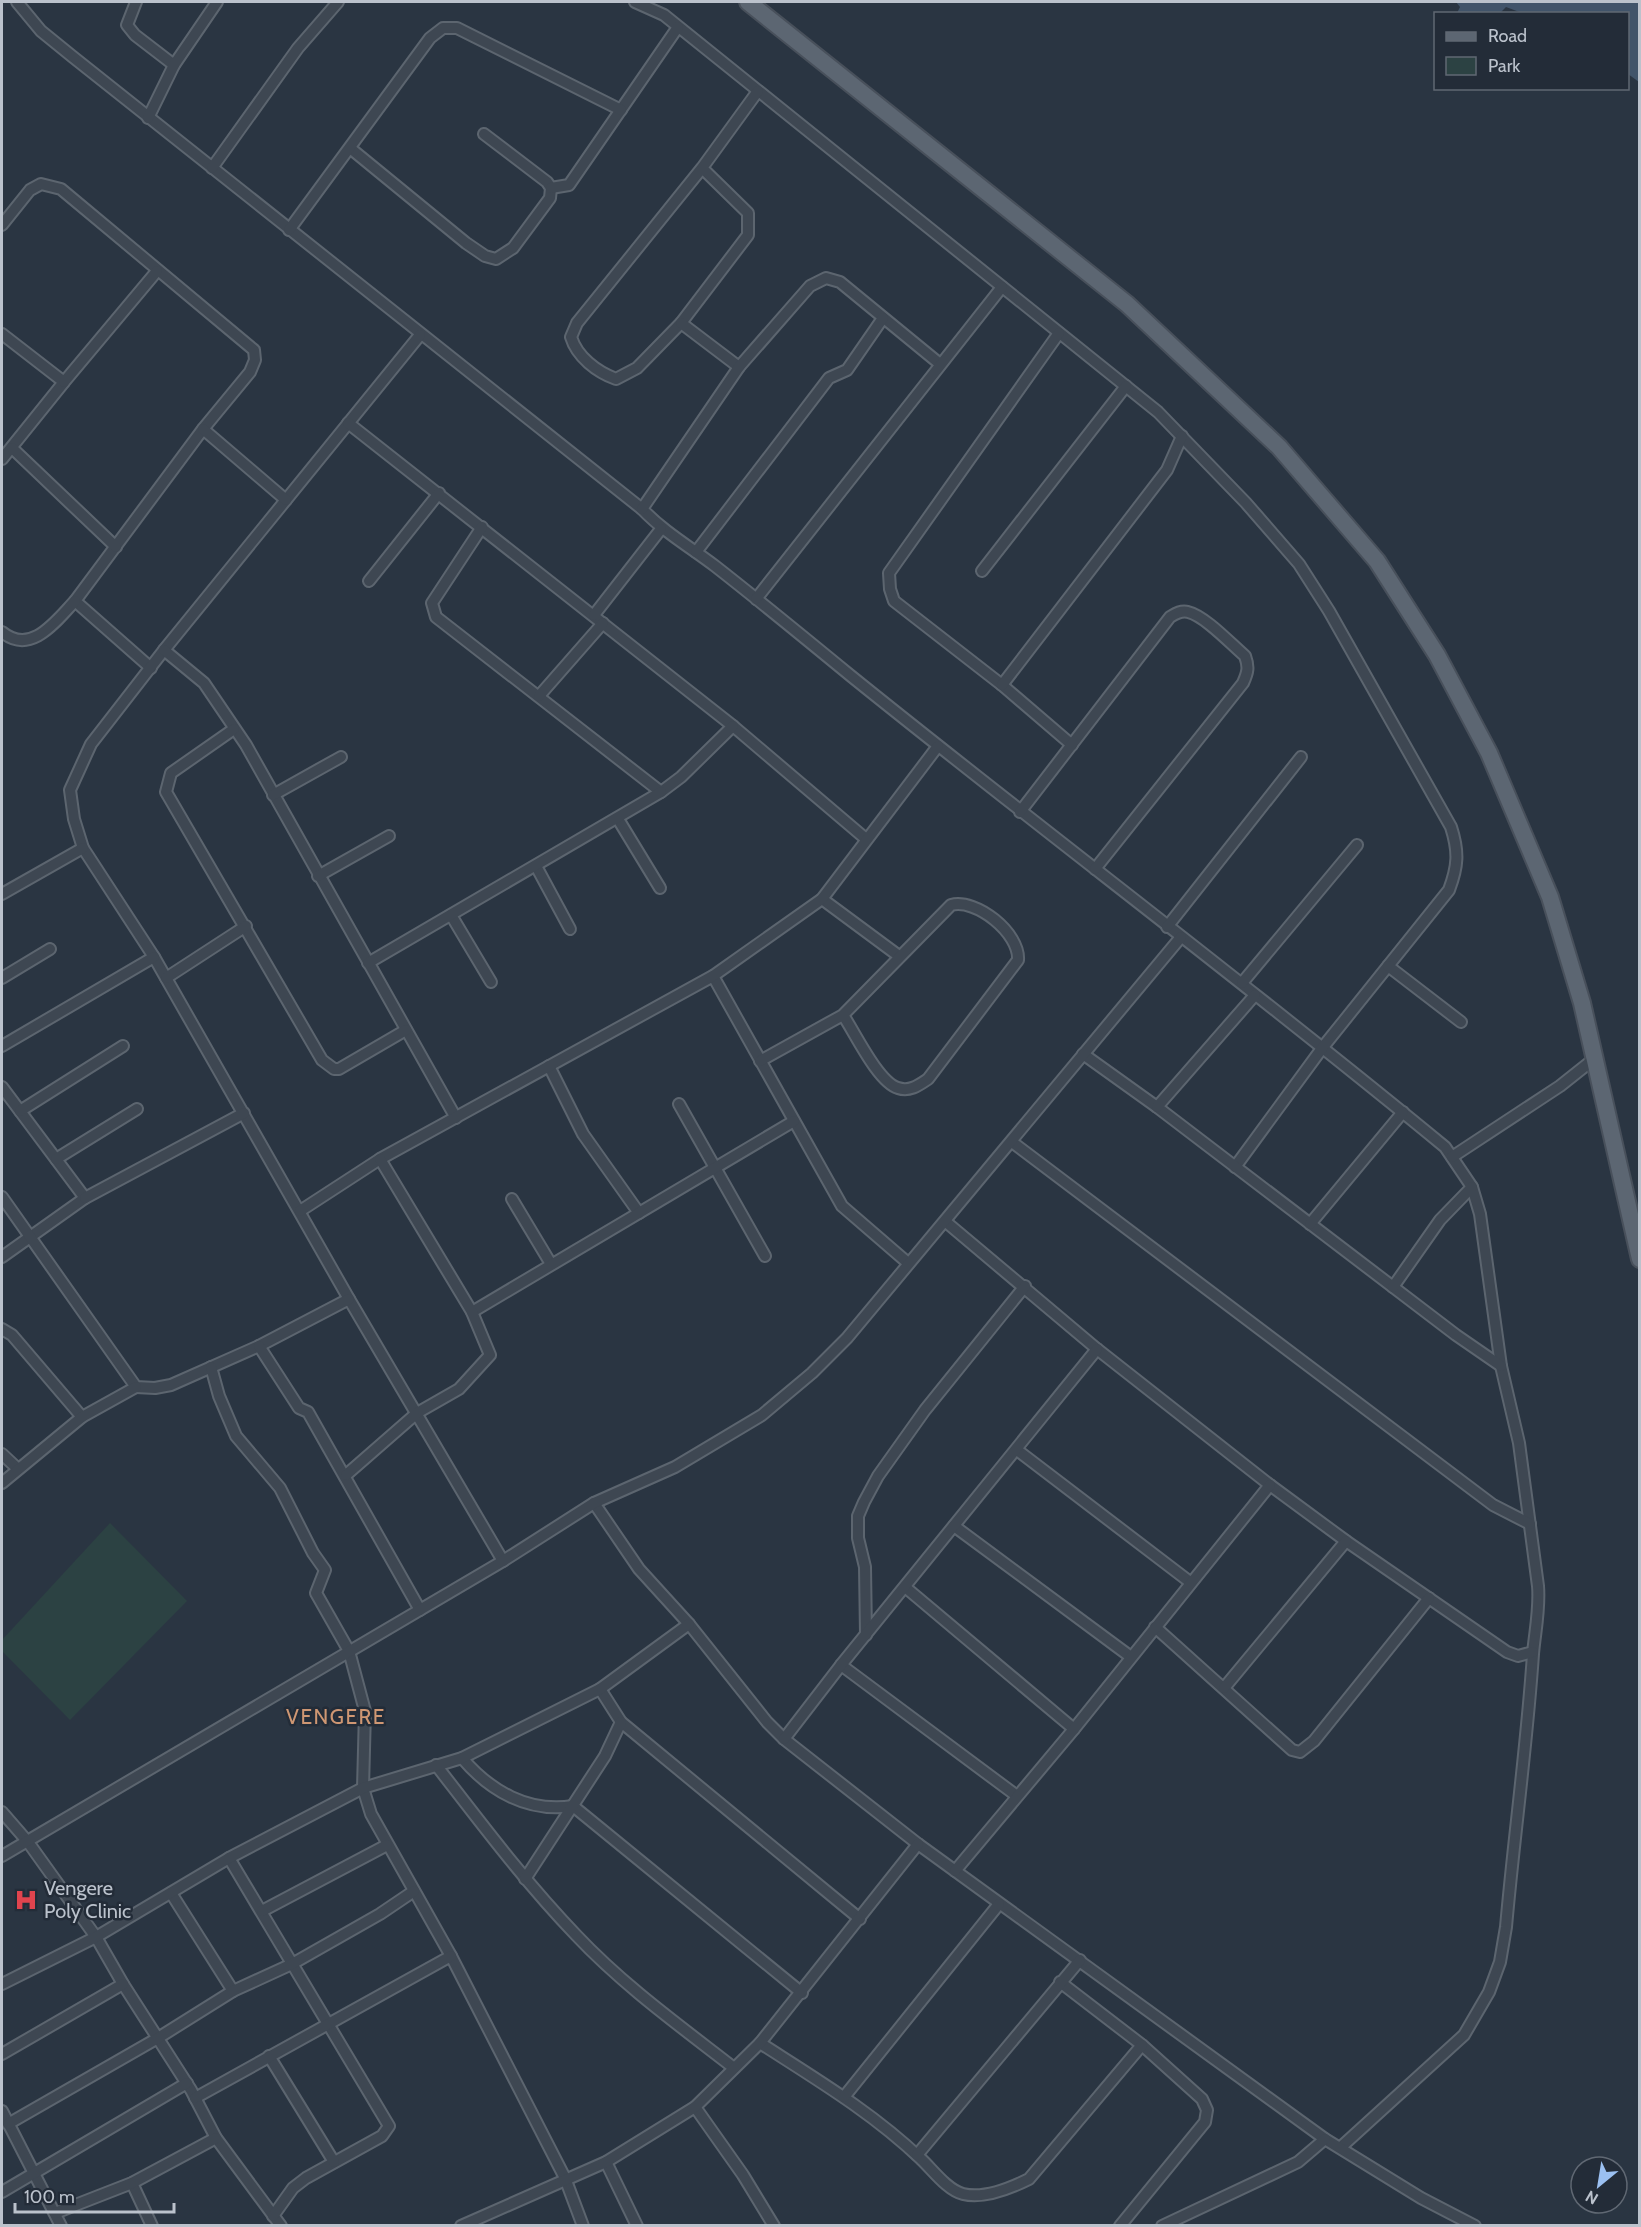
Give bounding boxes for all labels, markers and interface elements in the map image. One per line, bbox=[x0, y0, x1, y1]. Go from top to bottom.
legend bbox=[1434, 12, 1629, 90]
text: Road bbox=[1488, 25, 1527, 47]
text: Park bbox=[1488, 55, 1521, 77]
district label: VENGERE bbox=[286, 1704, 386, 1729]
place label: Vengere Poly Clinic bbox=[44, 1876, 131, 1923]
hospital icon: Vengere Poly Clinic bbox=[13, 1887, 39, 1913]
north arrow bbox=[1569, 2155, 1629, 2215]
scale bar bbox=[15, 2176, 174, 2214]
text: 100 m bbox=[24, 2186, 75, 2208]
text: N bbox=[1582, 2187, 1601, 2209]

